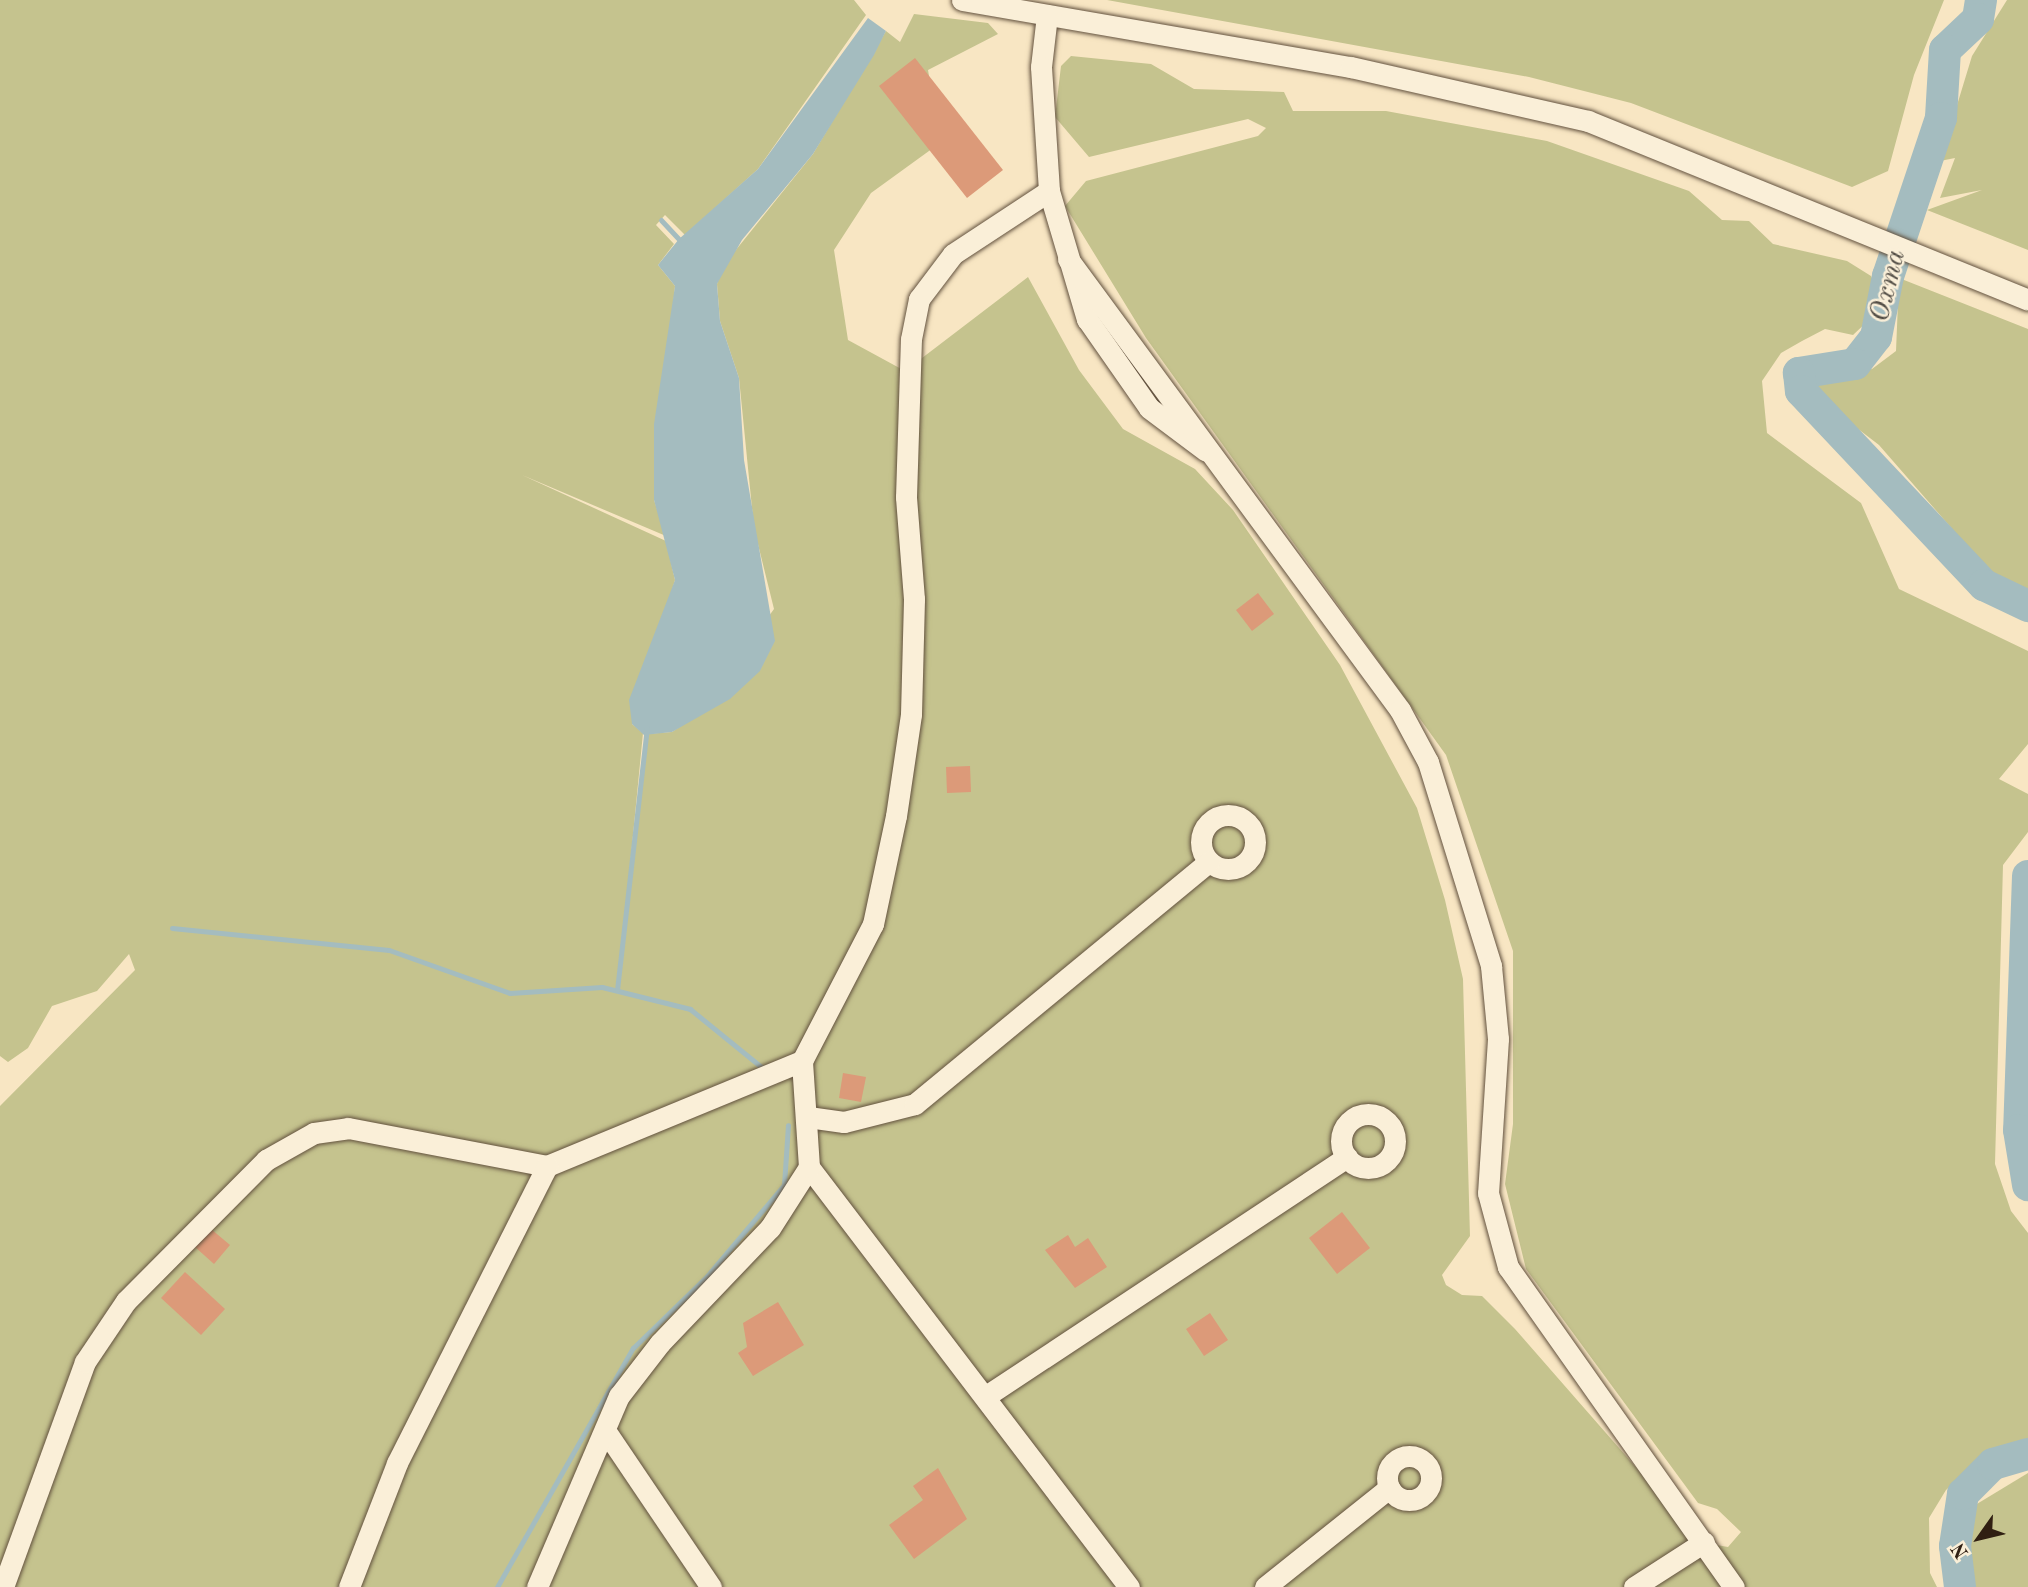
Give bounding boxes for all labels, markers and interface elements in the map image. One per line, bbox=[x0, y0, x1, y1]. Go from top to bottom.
water label: Охта bbox=[1864, 246, 1914, 326]
north arrow bbox=[1944, 1503, 2014, 1573]
text: N bbox=[1949, 1539, 1973, 1561]

